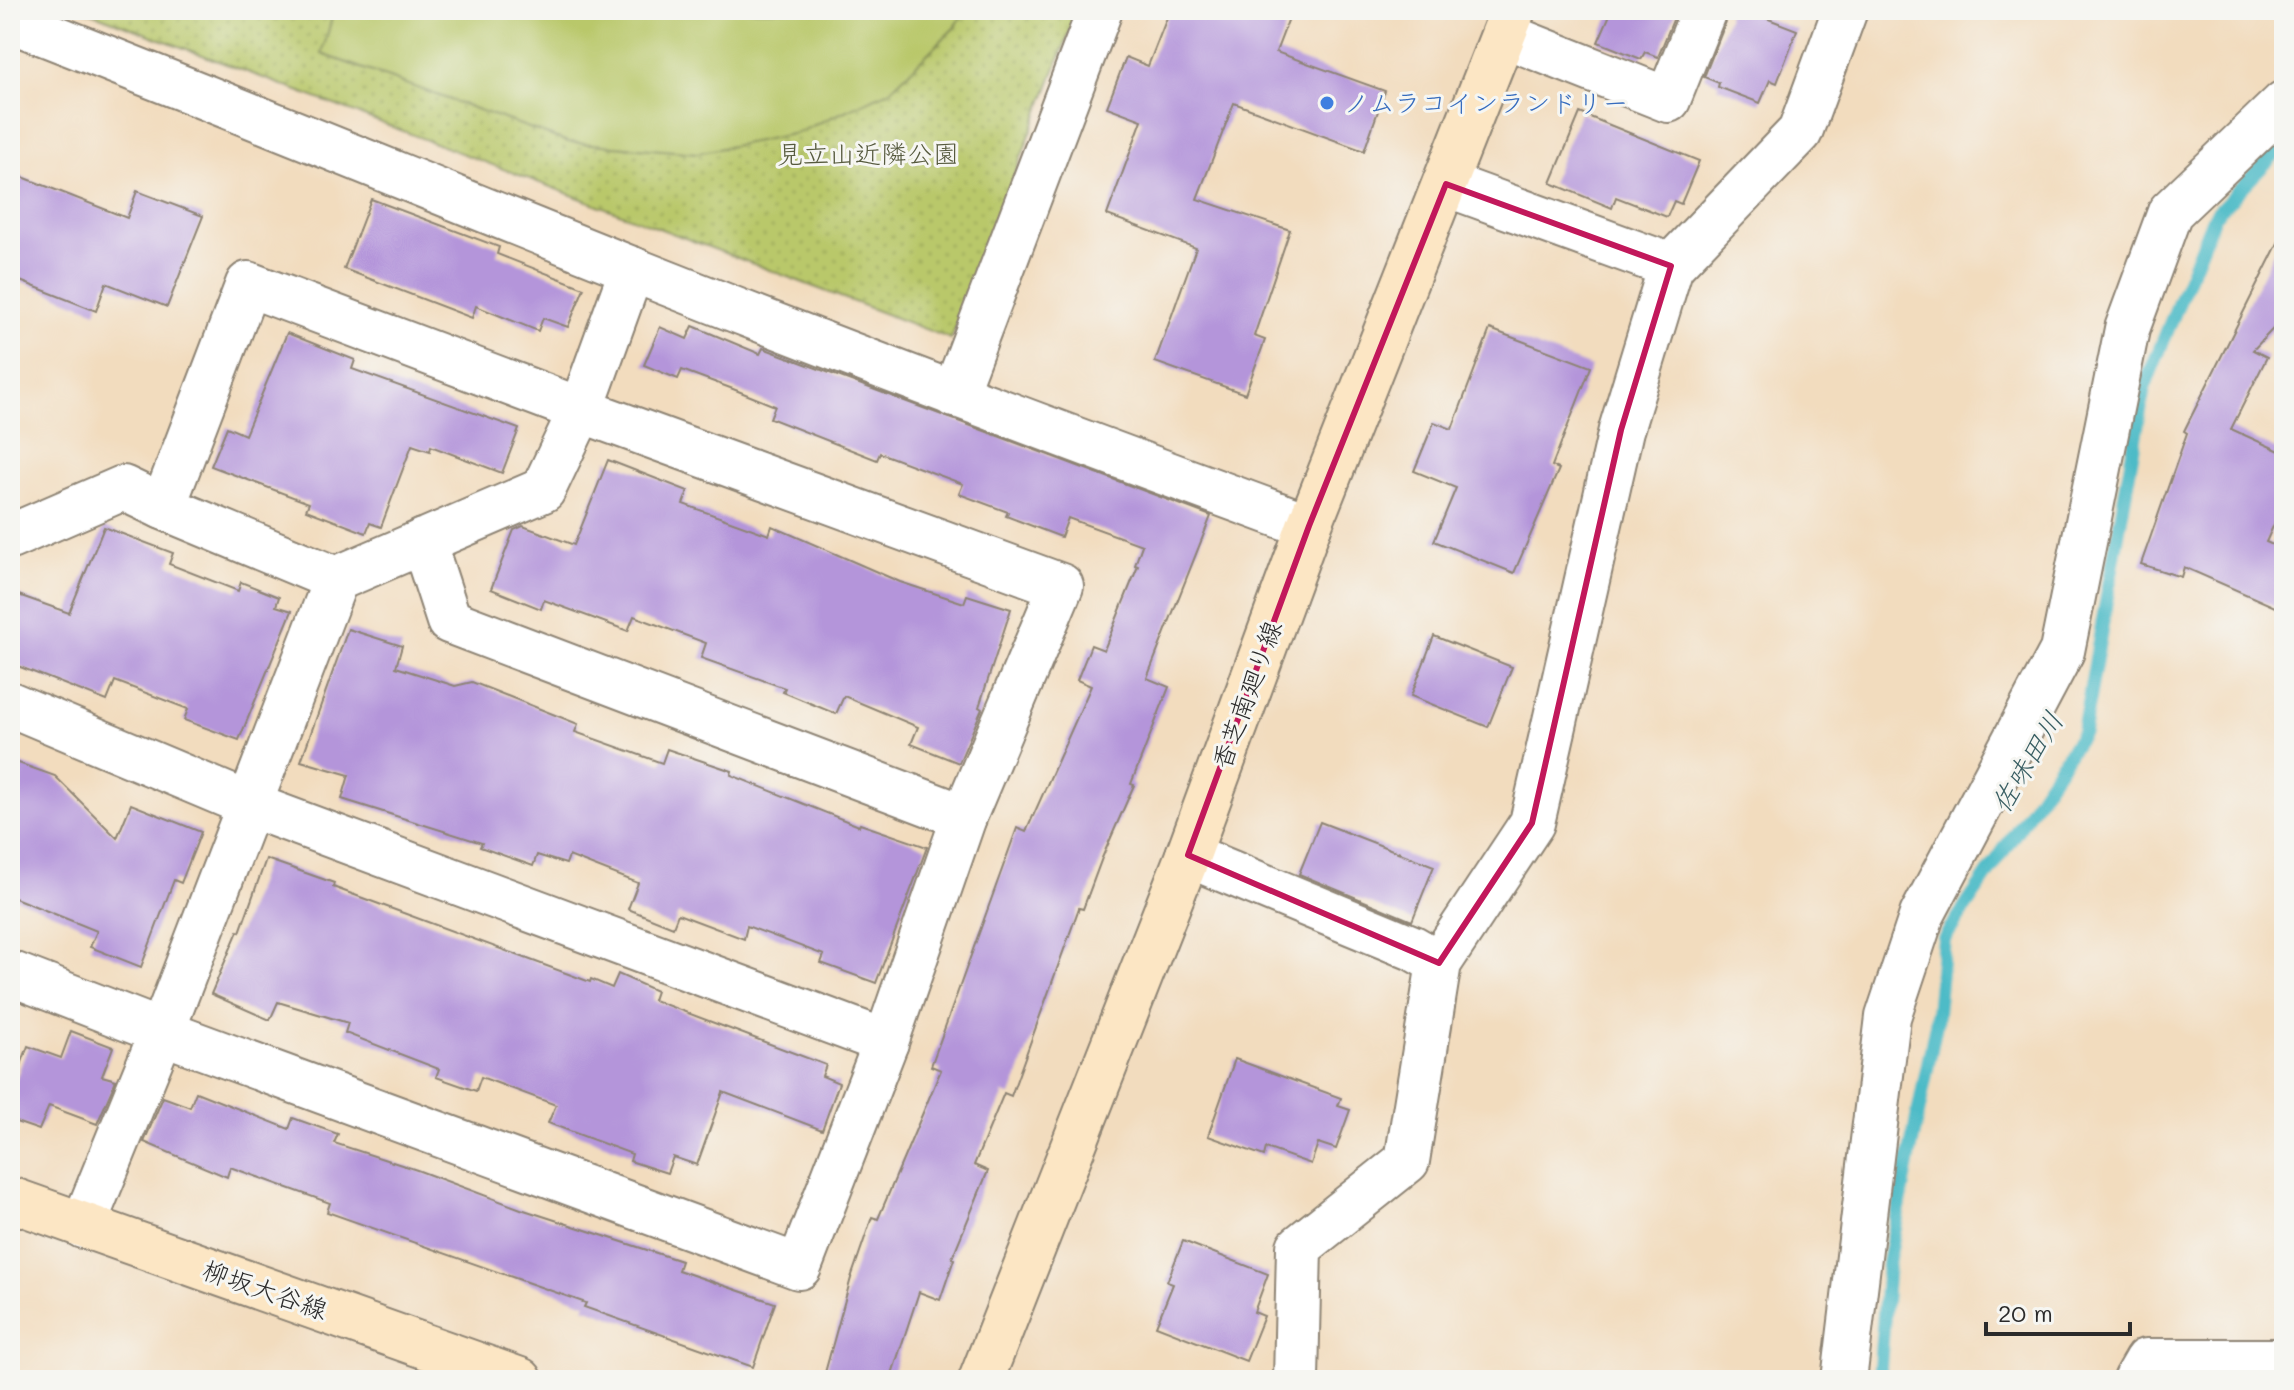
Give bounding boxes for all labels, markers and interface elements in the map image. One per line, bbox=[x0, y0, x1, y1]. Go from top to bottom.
place label: ノムラコインランドリー bbox=[1343, 85, 1628, 119]
marker: ノムラコインランドリー bbox=[1318, 94, 1336, 112]
park label: 見立山近隣公園 bbox=[777, 136, 959, 170]
street label: 香芝南廻り線 bbox=[1203, 616, 1289, 774]
water label: 佐味田川 bbox=[1982, 704, 2070, 819]
street label: 柳坂大谷線 bbox=[198, 1252, 332, 1326]
scale bar bbox=[1986, 1286, 2130, 1336]
text: 20 m bbox=[1998, 1297, 2053, 1328]

